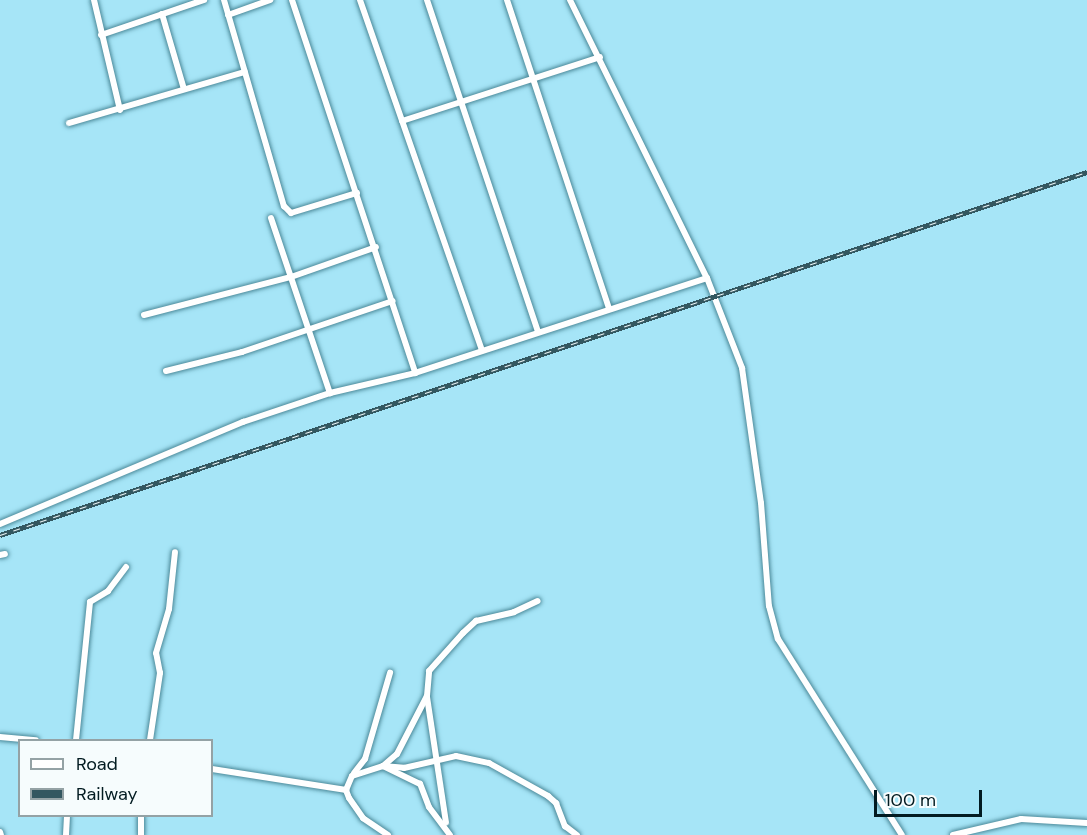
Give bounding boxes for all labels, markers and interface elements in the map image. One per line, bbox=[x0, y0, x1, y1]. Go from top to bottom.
legend bbox=[18, 739, 213, 817]
text: Road bbox=[76, 752, 118, 776]
scale bar bbox=[877, 778, 985, 816]
text: Railway bbox=[76, 782, 138, 806]
text: 100 m bbox=[885, 788, 936, 812]

